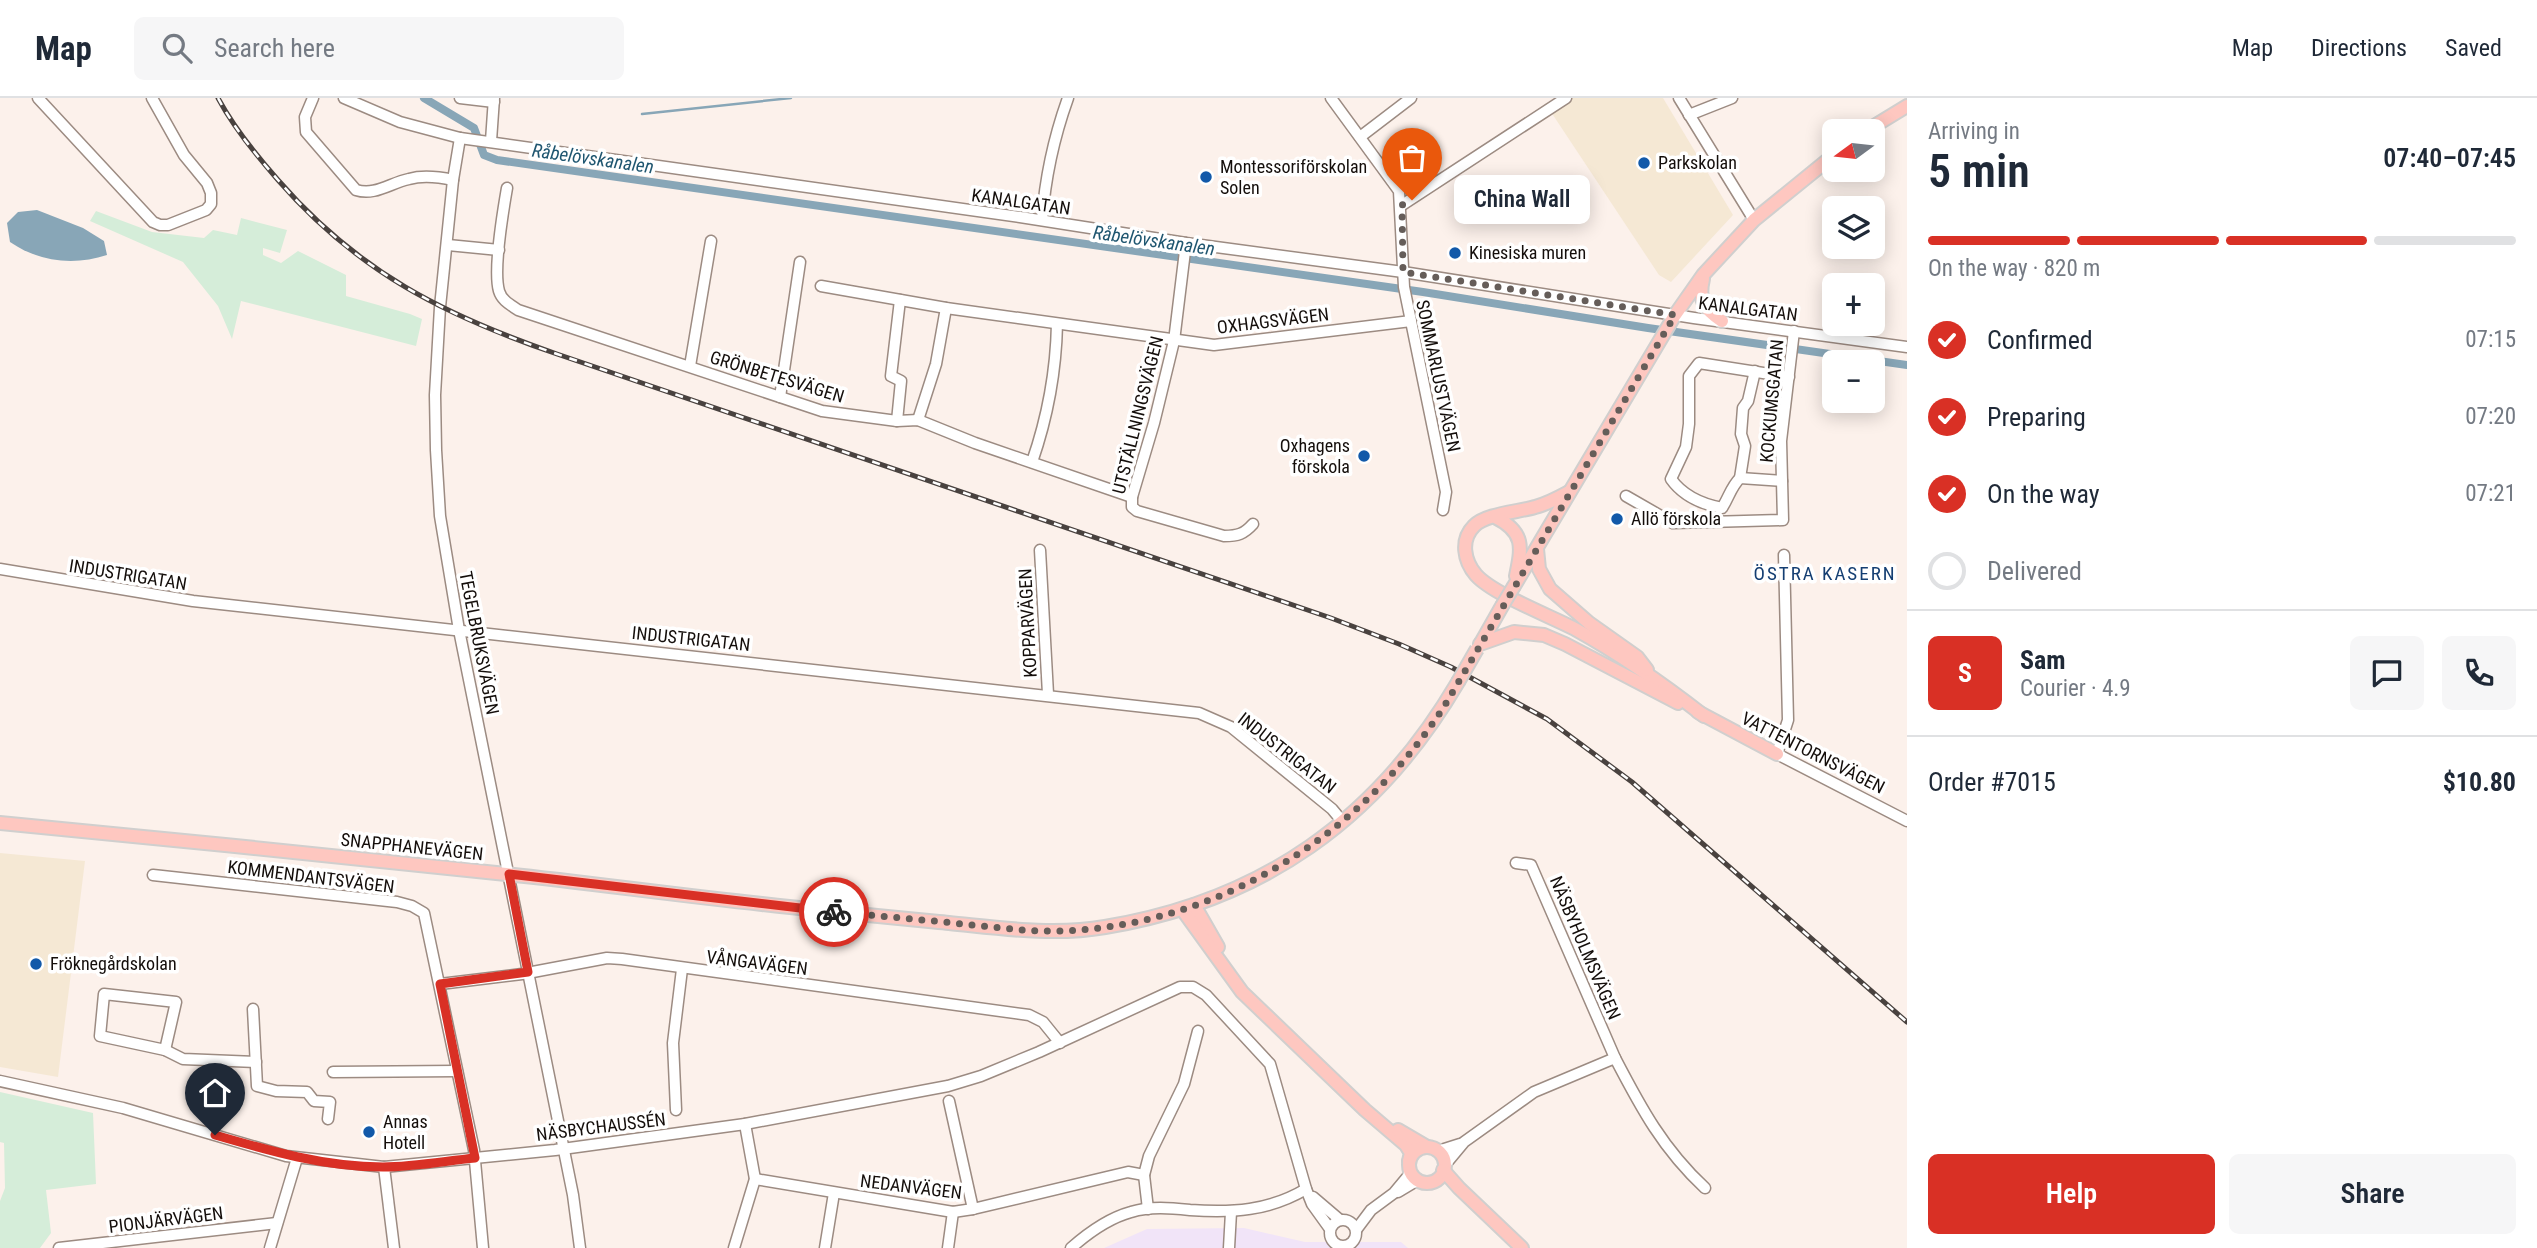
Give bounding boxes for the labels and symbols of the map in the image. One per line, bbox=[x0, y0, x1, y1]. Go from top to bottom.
north arrow bbox=[1822, 119, 1885, 182]
pin bbox=[1382, 128, 1442, 200]
water label: Råbelövskanalen bbox=[531, 139, 655, 178]
place label: Parkskolan bbox=[1658, 152, 1737, 173]
marker: Parkskolan bbox=[1636, 155, 1652, 171]
place label: Montessoriförskolan Solen bbox=[1220, 156, 1367, 198]
marker: Montessoriförskolan Solen bbox=[1198, 169, 1214, 185]
callout: China Wall bbox=[1454, 176, 1590, 224]
street label: KANALGATAN bbox=[970, 184, 1072, 219]
water label: Råbelövskanalen bbox=[1092, 221, 1216, 260]
place label: Kinesiska muren bbox=[1469, 242, 1586, 263]
marker: Kinesiska muren bbox=[1447, 245, 1463, 261]
street label: KANALGATAN bbox=[1697, 292, 1799, 325]
street label: SOMMARLUSTVÄGEN bbox=[1412, 298, 1465, 454]
street label: OXHAGSVÄGEN bbox=[1216, 303, 1330, 338]
street label: UTSTÄLLNINGSVÄGEN bbox=[1108, 334, 1167, 496]
street label: KOCKUMSGATAN bbox=[1756, 339, 1787, 463]
street label: GRÖNBETESVÄGEN bbox=[708, 346, 847, 407]
place label: Oxhagens förskola bbox=[1280, 435, 1350, 477]
marker: Oxhagens förskola bbox=[1356, 448, 1372, 464]
place label: Allö förskola bbox=[1631, 508, 1721, 529]
marker: Allö förskola bbox=[1609, 511, 1625, 527]
street label: INDUSTRIGATAN bbox=[68, 555, 188, 594]
district label: ÖSTRA KASERN bbox=[1753, 562, 1897, 585]
street label: KOPPARVÄGEN bbox=[1014, 568, 1041, 678]
street label: TEGELBRUKSVÄGEN bbox=[455, 569, 504, 716]
street label: INDUSTRIGATAN bbox=[631, 622, 751, 655]
street label: VATTENTORNSVÄGEN bbox=[1738, 707, 1888, 798]
street label: INDUSTRIGATAN bbox=[1234, 708, 1341, 797]
street label: SNAPPHANEVÄGEN bbox=[340, 829, 484, 864]
street label: KOMMENDANTSVÄGEN bbox=[226, 856, 396, 897]
street label: NÄSBYHOLMSVÄGEN bbox=[1546, 873, 1625, 1023]
courier bbox=[799, 877, 869, 947]
street label: VÅNGAVÄGEN bbox=[705, 945, 809, 979]
place label: Fröknegårdskolan bbox=[50, 953, 177, 974]
marker: Fröknegårdskolan bbox=[28, 956, 44, 972]
pin bbox=[185, 1063, 245, 1135]
street label: NÄSBYCHAUSSÉN bbox=[535, 1108, 667, 1145]
place label: Annas Hotell bbox=[383, 1111, 428, 1153]
marker: Annas Hotell bbox=[361, 1124, 377, 1140]
street label: NEDANVÄGEN bbox=[859, 1170, 963, 1203]
street label: PIONJÄRVÄGEN bbox=[108, 1202, 224, 1237]

